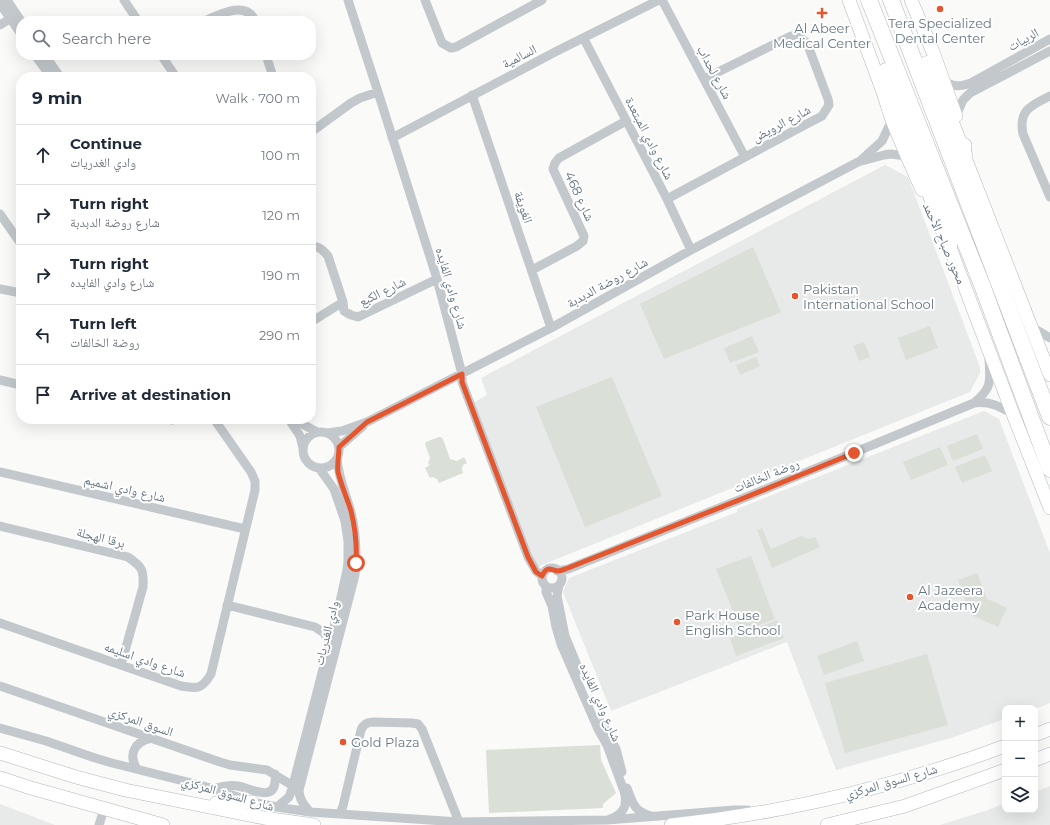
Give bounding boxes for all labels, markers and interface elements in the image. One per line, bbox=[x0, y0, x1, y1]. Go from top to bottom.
marker: Tera Specialized Dental Center bbox=[935, 4, 945, 14]
marker: Al Abeer Medical Center bbox=[816, 7, 828, 19]
place label: Tera Specialized Dental Center bbox=[888, 15, 992, 46]
search box bbox=[16, 16, 316, 60]
place label: Al Abeer Medical Center bbox=[773, 20, 871, 51]
street label: الربيات bbox=[1005, 24, 1042, 55]
icon: search bbox=[30, 27, 52, 49]
text: Search here bbox=[62, 29, 151, 48]
street label: السالمية bbox=[499, 41, 539, 72]
street label: شارع لحداب bbox=[692, 42, 736, 103]
text: 9 min bbox=[32, 88, 82, 108]
text: Walk · 700 m bbox=[215, 90, 300, 106]
street label: شارع وادي المبتعدة bbox=[619, 94, 678, 184]
street label: شارع الرويض bbox=[749, 101, 814, 147]
text: Continue bbox=[70, 134, 142, 153]
icon: ahead bbox=[32, 144, 54, 166]
text: 100 m bbox=[261, 147, 300, 163]
text: وادي الغدريات bbox=[70, 154, 136, 170]
street label: شارع 468 bbox=[560, 169, 598, 224]
street label: الغويفة bbox=[510, 189, 537, 225]
text: Turn right bbox=[70, 194, 149, 213]
street label: محور صباح الأحمد bbox=[918, 200, 970, 287]
icon: right bbox=[32, 204, 54, 226]
text: 120 m bbox=[262, 207, 300, 223]
text: شارع روضة الدبدبة bbox=[70, 214, 160, 230]
street label: شارع وادي الفايده bbox=[430, 245, 471, 332]
street label: شارع روضة الدبدبة bbox=[564, 253, 651, 313]
text: Turn right bbox=[70, 254, 149, 273]
icon: right bbox=[32, 264, 54, 286]
text: 190 m bbox=[262, 267, 300, 283]
street label: شارع الكبع bbox=[356, 273, 409, 311]
text: شارع وادي الفايده bbox=[70, 274, 154, 290]
place label: Pakistan International School bbox=[803, 281, 934, 312]
marker: Pakistan International School bbox=[790, 291, 800, 301]
text: Turn left bbox=[70, 314, 137, 333]
icon: left bbox=[32, 324, 54, 346]
text: 290 m bbox=[259, 327, 300, 343]
text: روضة الخالفات bbox=[70, 334, 140, 350]
icon: arrive bbox=[32, 384, 54, 406]
text: Arrive at destination bbox=[70, 385, 231, 404]
route end bbox=[845, 444, 863, 462]
street label: روضة الخالفات bbox=[731, 455, 802, 496]
street label: شارع وادي اشميم bbox=[82, 471, 167, 508]
street label: برقا الهجلة bbox=[75, 523, 127, 552]
route start bbox=[347, 554, 365, 572]
place label: Al Jazeera Academy bbox=[918, 582, 983, 613]
marker: Al Jazeera Academy bbox=[905, 592, 915, 602]
street label: وادي الغدريات bbox=[310, 599, 345, 668]
place label: Park House English School bbox=[685, 607, 781, 638]
marker: Park House English School bbox=[672, 617, 682, 627]
street label: شارع وادي اسليمه bbox=[101, 638, 188, 684]
street label: شارع وادي الفايده bbox=[574, 660, 625, 745]
street label: السوق المركزي bbox=[105, 702, 176, 743]
map controls bbox=[1002, 705, 1038, 813]
button: + bbox=[1002, 705, 1038, 741]
place label: Gold Plaza bbox=[351, 734, 420, 750]
marker: Gold Plaza bbox=[338, 737, 348, 747]
button: − bbox=[1002, 741, 1038, 777]
street label: شارع السوق المركزي bbox=[843, 760, 940, 805]
street label: شارع السوق المركزي bbox=[179, 772, 276, 817]
button: layers bbox=[1002, 777, 1038, 813]

